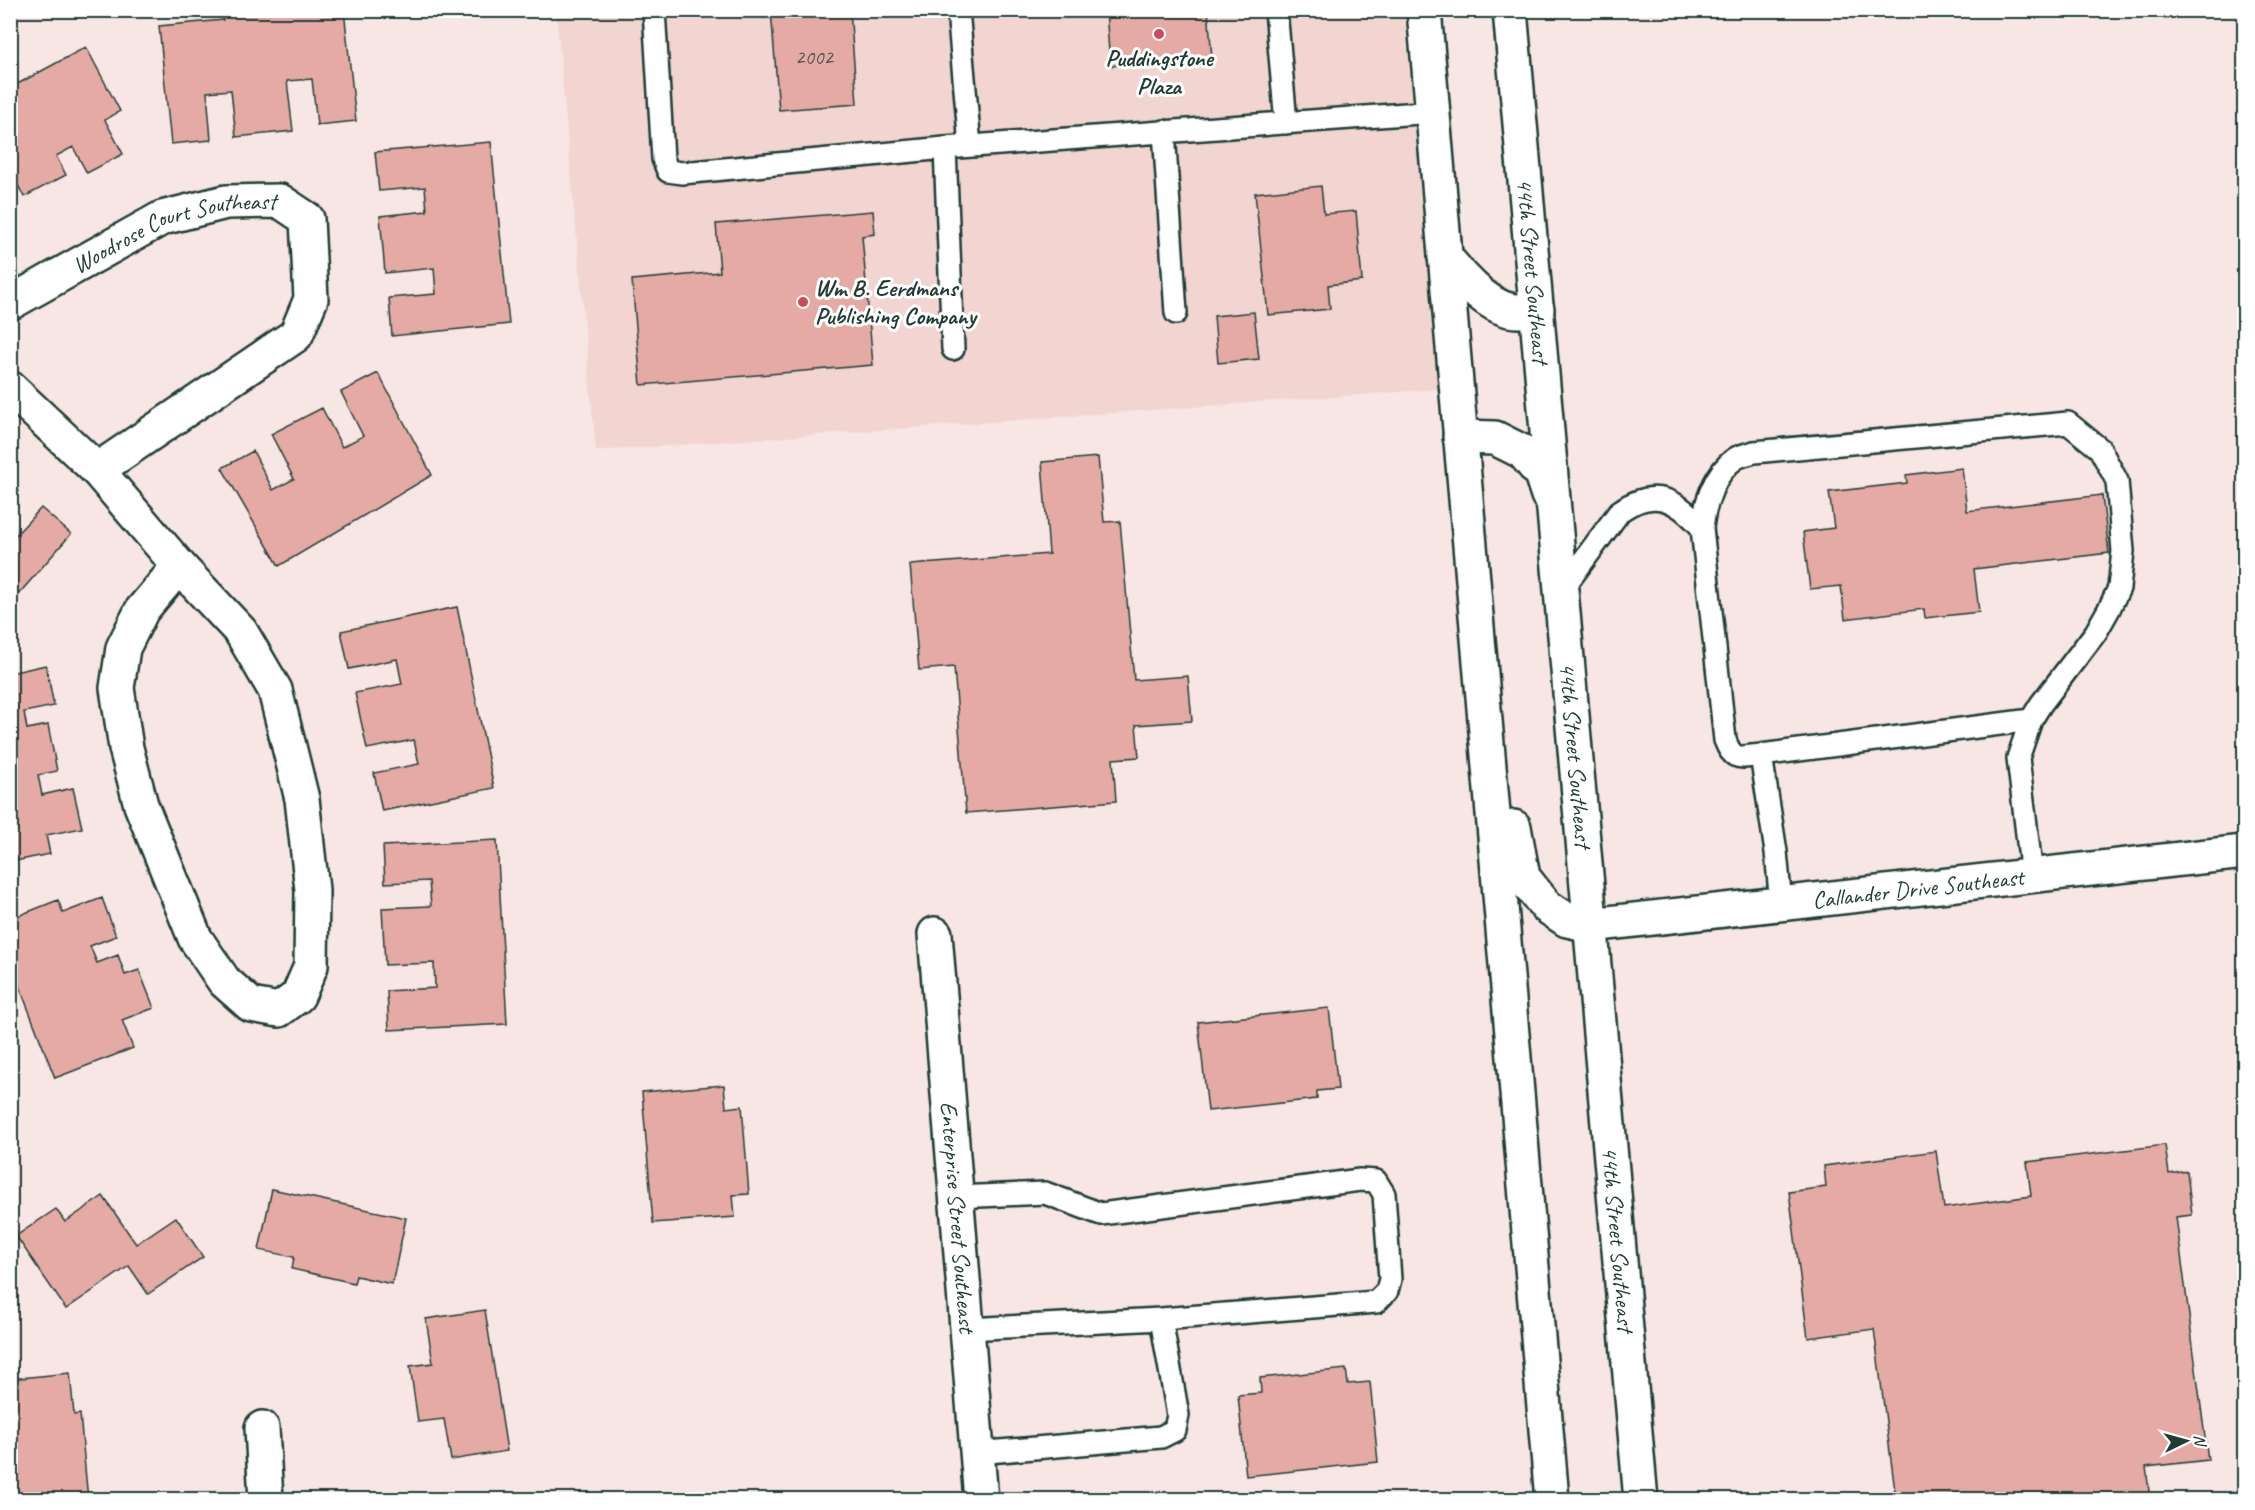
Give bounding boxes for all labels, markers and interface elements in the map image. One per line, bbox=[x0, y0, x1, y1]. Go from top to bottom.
marker: Puddingstone Plaza bbox=[1152, 27, 1166, 41]
place label: Puddingstone Plaza bbox=[1105, 43, 1215, 101]
house number: 2002 bbox=[795, 44, 834, 70]
street label: 44th Street Southeast bbox=[1510, 177, 1556, 368]
street label: Woodrose Court Southeast bbox=[67, 186, 279, 280]
place label: Wm B. Eerdmans Publishing Company bbox=[815, 273, 979, 331]
marker: Wm B. Eerdmans Publishing Company bbox=[796, 295, 810, 309]
street label: 44th Street Southeast bbox=[1552, 661, 1599, 852]
street label: Callander Drive Southeast bbox=[1811, 861, 2027, 915]
street label: Enterprise Street Southeast bbox=[934, 1100, 983, 1336]
street label: 44th Street Southeast bbox=[1595, 1145, 1641, 1336]
north arrow bbox=[2156, 1411, 2216, 1471]
text: N bbox=[2190, 1434, 2211, 1449]

